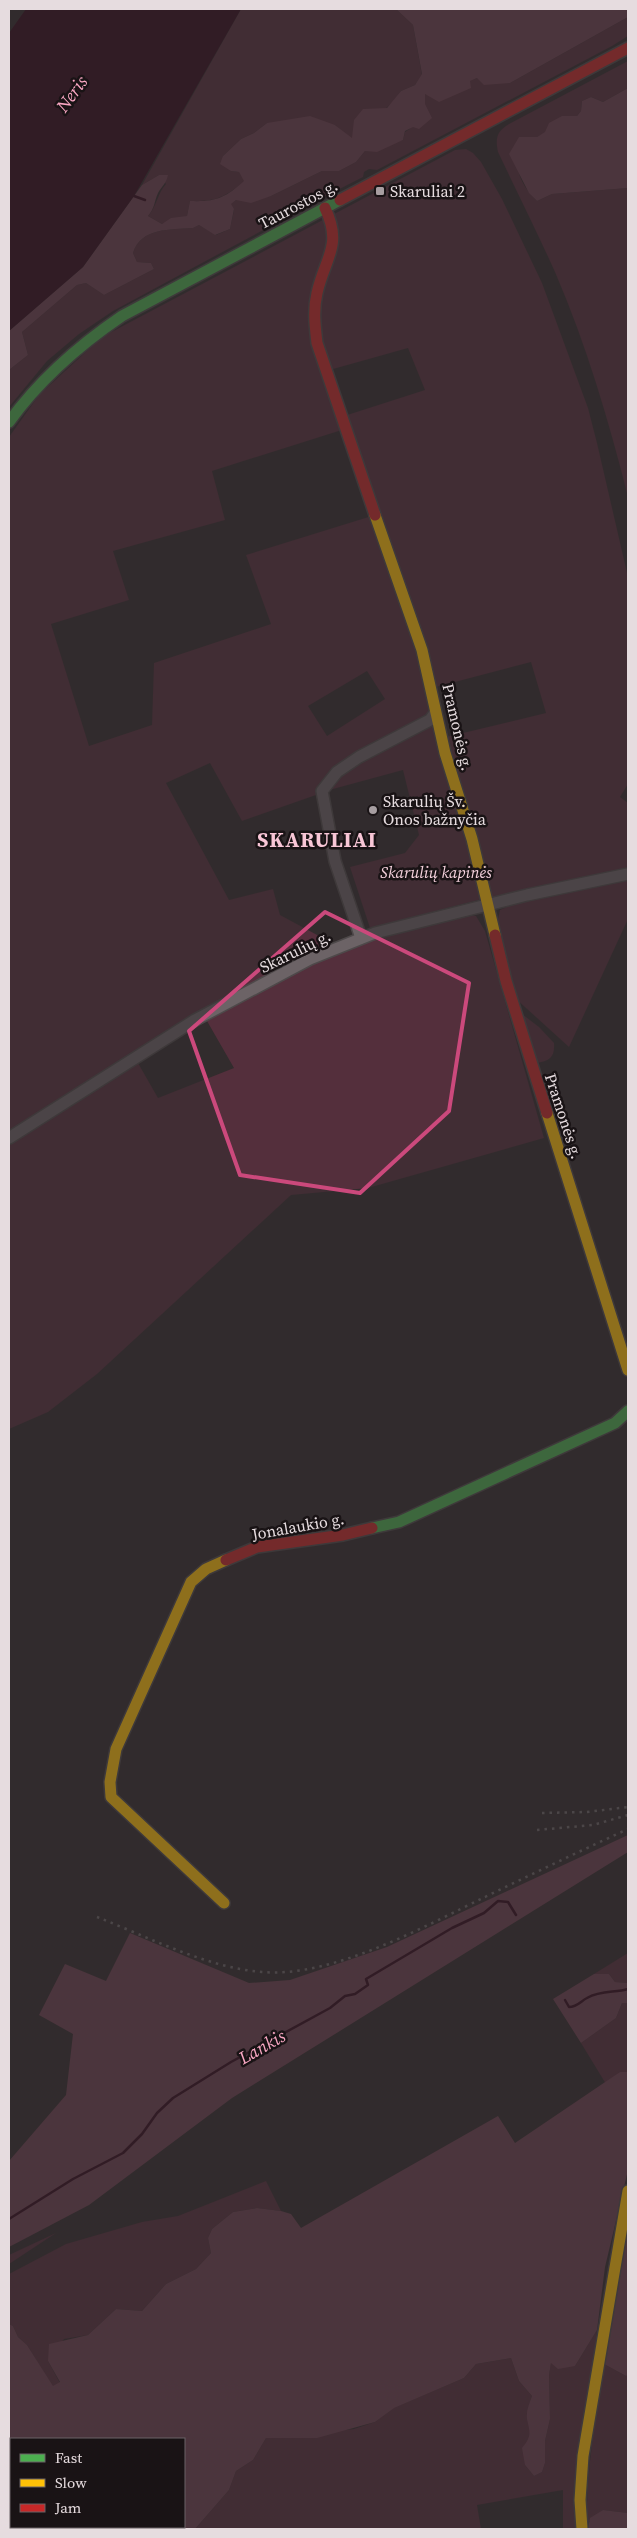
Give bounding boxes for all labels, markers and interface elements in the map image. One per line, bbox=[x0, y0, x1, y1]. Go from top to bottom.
water label: Neris bbox=[49, 70, 94, 118]
street label: Taurostos g. bbox=[255, 174, 341, 234]
place label: Skaruliai 2 bbox=[390, 180, 465, 202]
marker: Skaruliai 2 bbox=[374, 185, 386, 197]
street label: Pramonės g. bbox=[437, 681, 479, 773]
place label: Skarulių Šv. Onos bažnyčia bbox=[383, 790, 487, 830]
marker: Skarulių Šv. Onos bažnyčia bbox=[367, 804, 379, 816]
district label: SKARULIAI bbox=[257, 825, 377, 854]
park label: Skarulių kapinės bbox=[380, 861, 492, 883]
street label: Skarulių g. bbox=[256, 924, 334, 978]
street label: Pramonės g. bbox=[540, 1070, 588, 1162]
street label: Jonalaukio g. bbox=[249, 1507, 346, 1545]
water label: Lankis bbox=[233, 2023, 290, 2070]
legend bbox=[10, 2438, 185, 2528]
text: Fast bbox=[55, 2447, 82, 2468]
text: Slow bbox=[55, 2472, 87, 2493]
text: Jam bbox=[54, 2497, 82, 2518]

